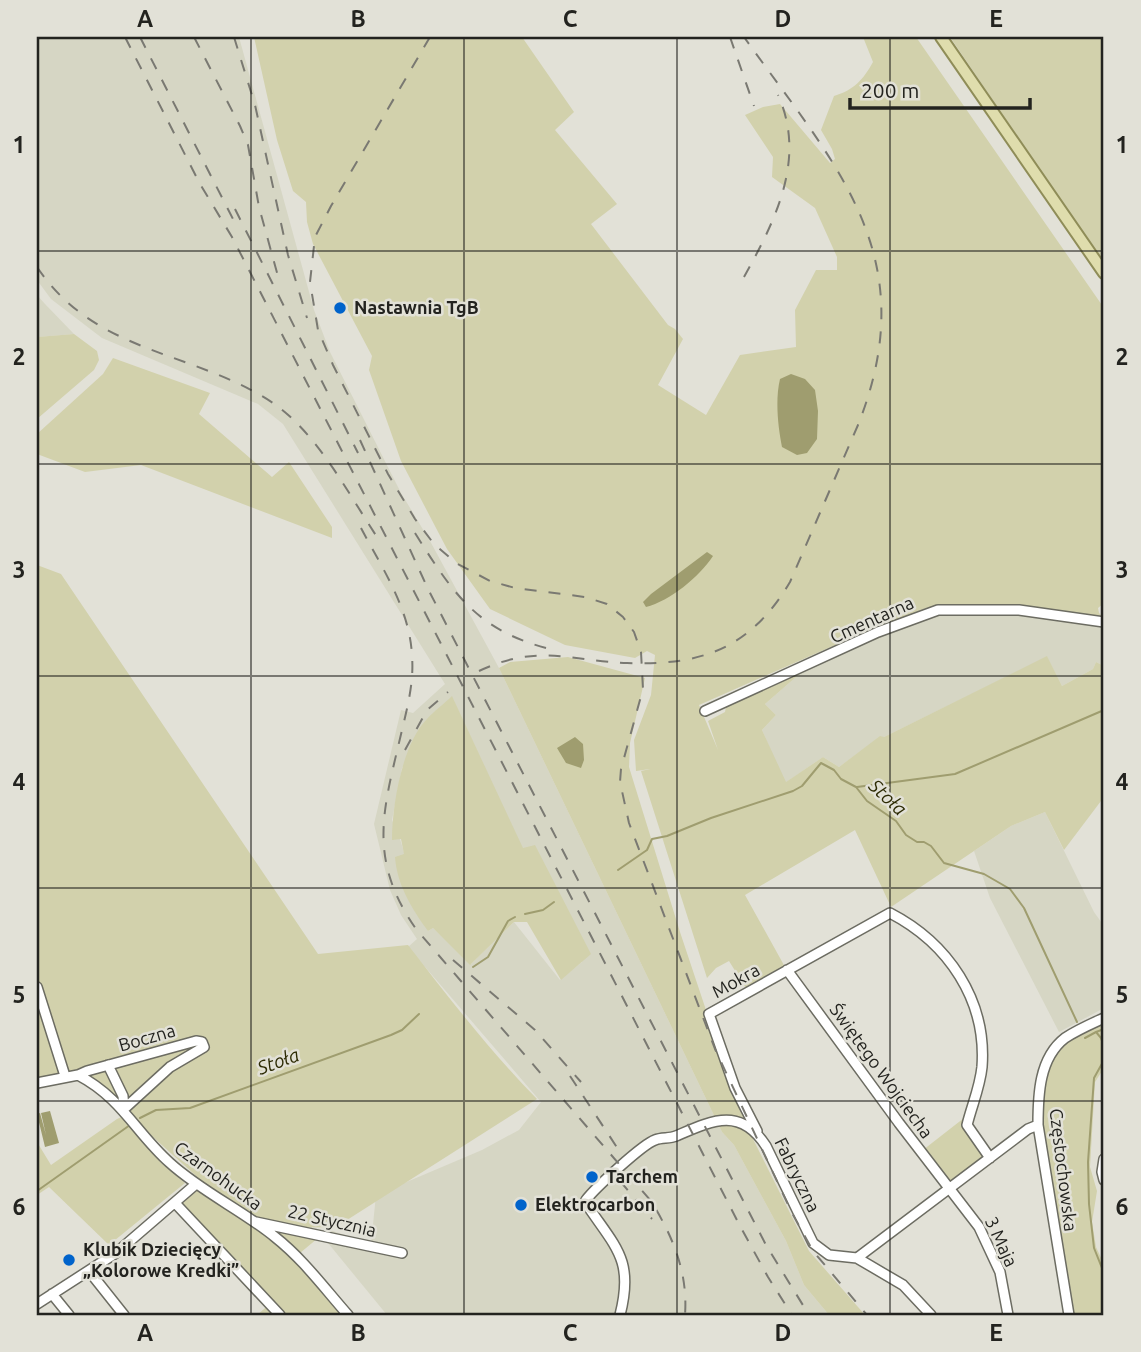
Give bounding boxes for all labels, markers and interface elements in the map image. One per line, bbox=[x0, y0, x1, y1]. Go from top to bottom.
text: A bbox=[137, 6, 153, 31]
text: B bbox=[350, 6, 366, 31]
text: C bbox=[563, 6, 578, 31]
text: D bbox=[775, 6, 791, 31]
text: E bbox=[989, 6, 1003, 31]
scale bar bbox=[850, 66, 1031, 110]
text: 200 m bbox=[861, 78, 919, 102]
text: 1 bbox=[13, 132, 25, 157]
text: 1 bbox=[1116, 132, 1128, 157]
place label: Nastawnia TgB bbox=[354, 297, 479, 317]
marker: Nastawnia TgB bbox=[332, 300, 348, 316]
text: 2 bbox=[13, 344, 25, 369]
text: 2 bbox=[1116, 344, 1128, 369]
text: 3 bbox=[13, 557, 25, 582]
text: 3 bbox=[1116, 557, 1128, 582]
street label: Cmentarna bbox=[827, 592, 917, 646]
text: 4 bbox=[13, 769, 26, 794]
text: 4 bbox=[1116, 769, 1129, 794]
water label: Stoła bbox=[864, 774, 911, 820]
street label: Mokra bbox=[708, 959, 763, 1001]
text: 5 bbox=[13, 982, 25, 1007]
text: 5 bbox=[1116, 982, 1128, 1007]
street label: Świętego Wojciecha bbox=[826, 999, 938, 1142]
street label: Boczna bbox=[116, 1019, 177, 1055]
water label: Stoła bbox=[253, 1043, 302, 1079]
street label: Częstochowska bbox=[1047, 1107, 1081, 1233]
street label: Fabryczna bbox=[771, 1134, 825, 1215]
street label: Czarnohucka bbox=[171, 1137, 266, 1214]
place label: Tarchem bbox=[606, 1166, 678, 1186]
marker: Tarchem bbox=[584, 1169, 600, 1185]
text: 6 bbox=[13, 1194, 26, 1219]
place label: Elektrocarbon bbox=[535, 1194, 655, 1214]
text: 6 bbox=[1116, 1194, 1129, 1219]
marker: Elektrocarbon bbox=[513, 1197, 529, 1213]
street label: 22 Stycznia bbox=[286, 1200, 378, 1240]
street label: 3 Maja bbox=[982, 1213, 1022, 1270]
place label: Klubik Dziecięcy „Kolorowe Kredki” bbox=[83, 1239, 239, 1280]
marker: Klubik Dziecięcy „Kolorowe Kredki” bbox=[61, 1252, 77, 1268]
text: A bbox=[137, 1320, 153, 1345]
text: B bbox=[350, 1320, 366, 1345]
text: C bbox=[563, 1320, 578, 1345]
text: D bbox=[775, 1320, 791, 1345]
text: E bbox=[989, 1320, 1003, 1345]

